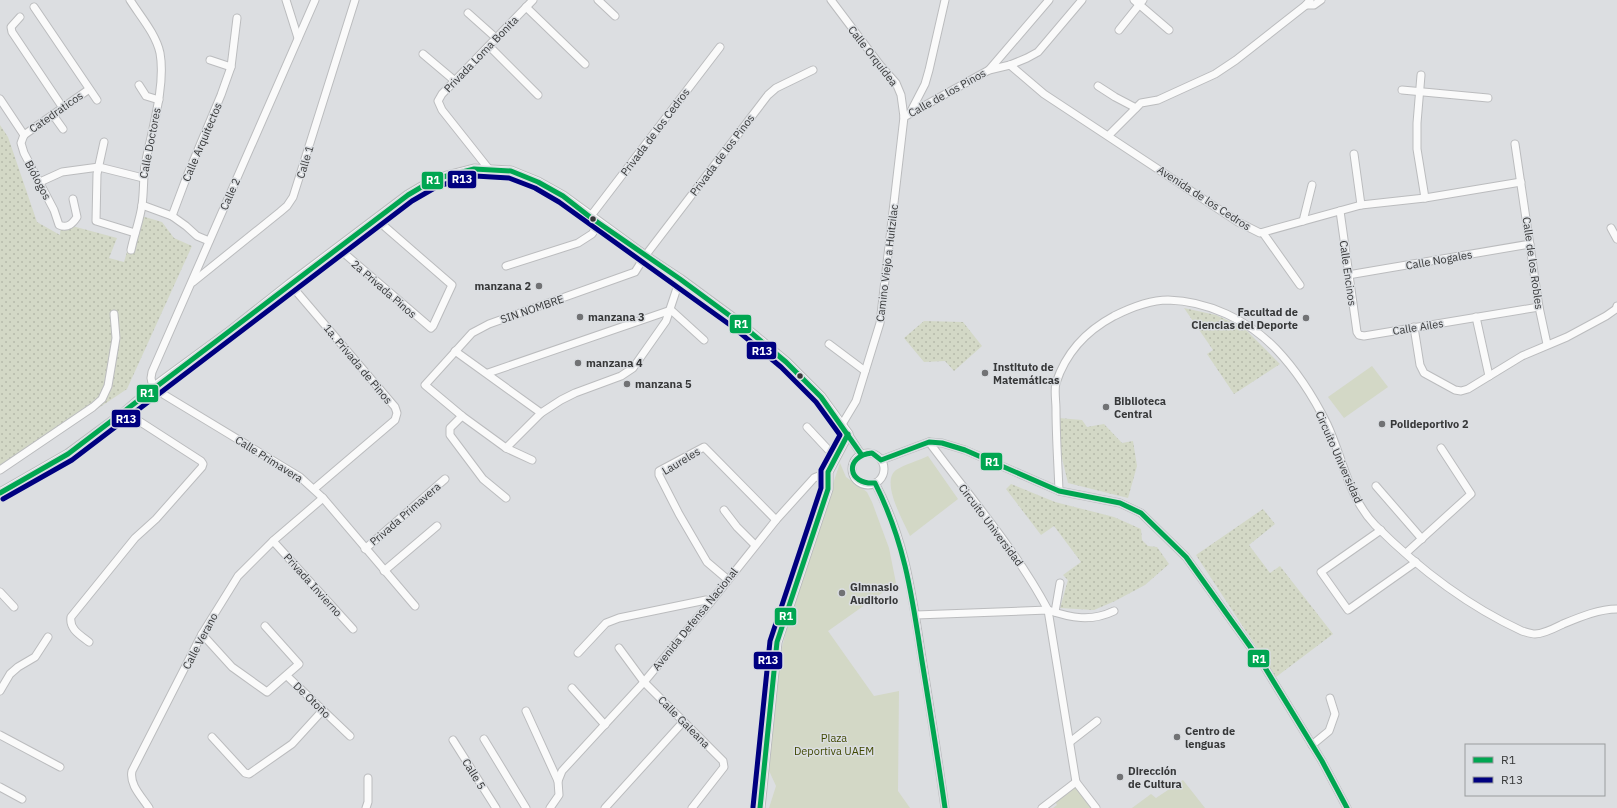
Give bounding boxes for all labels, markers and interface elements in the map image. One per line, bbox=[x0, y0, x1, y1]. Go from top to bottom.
street label: Privada Loma Bonita bbox=[441, 13, 521, 95]
street label: Calle Orquídea bbox=[845, 23, 901, 89]
street label: Calle de los Pinos bbox=[906, 66, 988, 120]
street label: Privada de los Cedros bbox=[617, 85, 693, 179]
street label: Catedraticos bbox=[26, 88, 86, 136]
street label: Calle Arquitectos bbox=[179, 100, 225, 184]
street label: Calle Doctores bbox=[136, 106, 164, 180]
street label: Privada de los Pinos bbox=[687, 111, 757, 199]
street label: Calle 1 bbox=[293, 143, 317, 180]
street label: Biólogos bbox=[22, 158, 54, 202]
street label: Avenida de los Cedros bbox=[1155, 162, 1253, 234]
line badge: R13 bbox=[447, 170, 477, 189]
line badge: R1 bbox=[421, 171, 444, 190]
text: R13 bbox=[452, 172, 472, 186]
text: R1 bbox=[426, 173, 440, 187]
street label: Calle 2 bbox=[217, 176, 243, 212]
street label: Camino Viejo a Huitzilac bbox=[873, 203, 901, 323]
unlabelled marker bbox=[588, 214, 598, 224]
street label: Calle de los Robles bbox=[1520, 216, 1546, 310]
street label: Calle Encinos bbox=[1336, 239, 1360, 307]
street label: Calle Nogales bbox=[1405, 247, 1473, 273]
street label: 2a Privada Pinos bbox=[349, 257, 419, 321]
place label: manzana 2 bbox=[474, 279, 531, 293]
marker: manzana 2 bbox=[534, 281, 544, 291]
street label: SIN NOMBRE bbox=[498, 292, 566, 326]
place label: Facultad de Ciencias del Deporte bbox=[1191, 305, 1298, 332]
place label: manzana 3 bbox=[588, 310, 645, 324]
marker: manzana 3 bbox=[575, 312, 585, 322]
marker: Facultad de Ciencias del Deporte bbox=[1301, 313, 1311, 323]
line badge: R1 bbox=[729, 314, 752, 334]
street label: Calle Ailes bbox=[1391, 316, 1445, 338]
text: R1 bbox=[734, 317, 748, 331]
street label: 1a. Privada de Pinos bbox=[321, 321, 395, 407]
line badge: R13 bbox=[746, 341, 777, 360]
text: R13 bbox=[752, 344, 772, 358]
place label: manzana 4 bbox=[586, 356, 643, 370]
marker: manzana 4 bbox=[573, 358, 583, 368]
place label: Instituto de Matemáticas bbox=[993, 360, 1060, 387]
marker: Instituto de Matemáticas bbox=[980, 368, 990, 378]
unlabelled marker bbox=[795, 371, 805, 381]
place label: manzana 5 bbox=[635, 377, 692, 391]
marker: manzana 5 bbox=[622, 379, 632, 389]
line badge: R1 bbox=[136, 384, 159, 403]
text: R1 bbox=[140, 386, 154, 400]
place label: Biblioteca Central bbox=[1114, 394, 1166, 421]
marker: Biblioteca Central bbox=[1101, 402, 1111, 412]
line badge: R13 bbox=[111, 409, 141, 428]
street label: Circuito Universidad bbox=[1312, 409, 1366, 505]
text: R13 bbox=[116, 412, 136, 426]
place label: Polideportivo 2 bbox=[1390, 417, 1469, 431]
marker: Polideportivo 2 bbox=[1377, 419, 1387, 429]
street label: Calle Primavera bbox=[233, 433, 306, 485]
street label: Laureles bbox=[659, 444, 703, 478]
line badge: R1 bbox=[980, 452, 1003, 471]
text: R1 bbox=[985, 455, 999, 469]
street label: Privada Primavera bbox=[367, 479, 443, 549]
street label: Circuito Universidad bbox=[956, 481, 1026, 569]
street label: Privada Invierno bbox=[281, 550, 345, 620]
street label: Avenida Defensa Nacional bbox=[649, 565, 741, 673]
place label: Gimnasio Auditorio bbox=[850, 580, 899, 607]
marker: Gimnasio Auditorio bbox=[837, 588, 847, 598]
line badge: R1 bbox=[774, 607, 797, 626]
text: R1 bbox=[779, 609, 793, 623]
street label: Calle Verano bbox=[179, 610, 221, 672]
line badge: R1 bbox=[1247, 649, 1270, 668]
line badge: R13 bbox=[753, 651, 783, 670]
text: R1 bbox=[1252, 652, 1266, 666]
text: R13 bbox=[758, 653, 778, 667]
street label: De Otoño bbox=[291, 679, 333, 721]
street label: Calle Galeana bbox=[655, 693, 713, 751]
place label: Centro de lenguas bbox=[1185, 724, 1235, 751]
park label: Plaza Deportiva UAEM bbox=[794, 731, 874, 758]
marker: Centro de lenguas bbox=[1172, 732, 1182, 742]
legend bbox=[1465, 744, 1605, 796]
text: R1 bbox=[1501, 752, 1516, 767]
street label: Calle 5 bbox=[459, 756, 489, 792]
place label: Dirección de Cultura bbox=[1128, 764, 1182, 791]
marker: Dirección de Cultura bbox=[1115, 772, 1125, 782]
text: R13 bbox=[1501, 772, 1523, 787]

